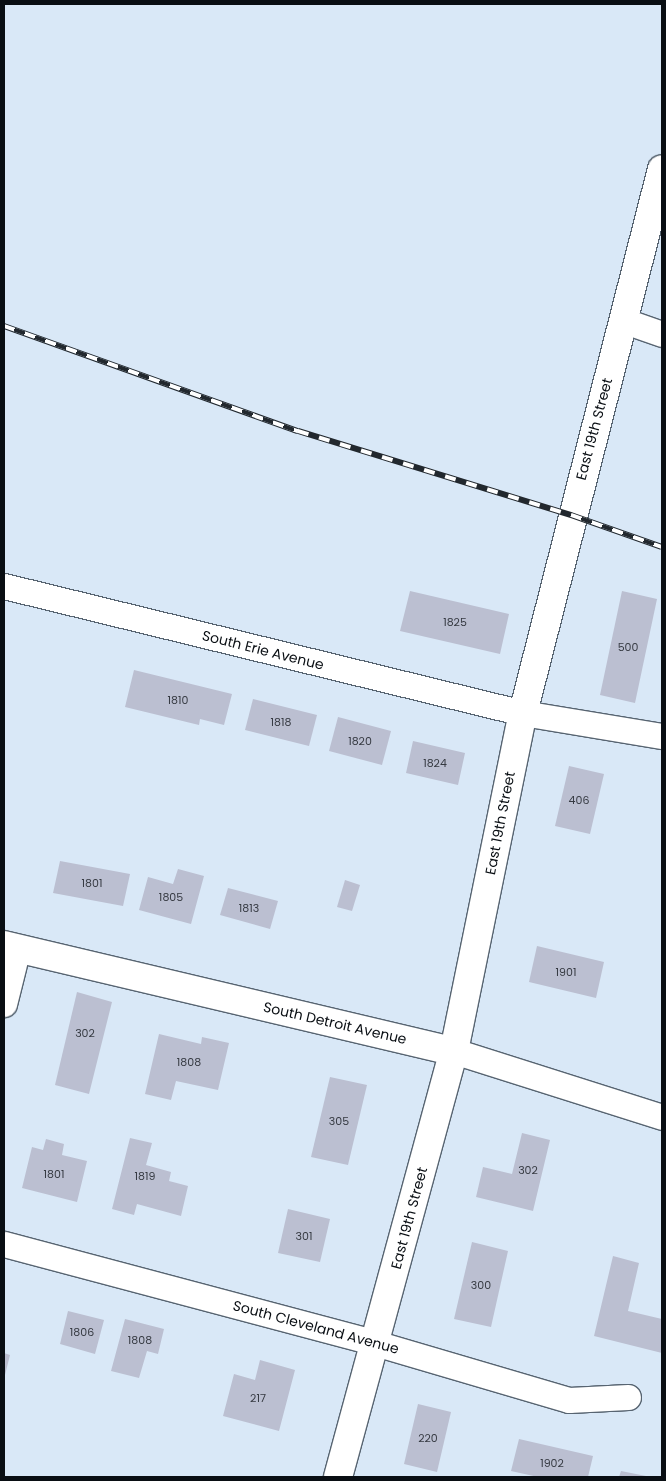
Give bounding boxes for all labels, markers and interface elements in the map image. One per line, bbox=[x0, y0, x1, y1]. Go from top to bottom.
street label: East 19th Street bbox=[572, 376, 616, 482]
house number: 1825 bbox=[443, 615, 467, 629]
street label: South Erie Avenue bbox=[200, 627, 326, 673]
house number: 500 bbox=[618, 640, 638, 654]
house number: 1810 bbox=[168, 693, 188, 707]
house number: 1818 bbox=[271, 715, 291, 729]
house number: 1820 bbox=[348, 734, 372, 748]
house number: 1824 bbox=[423, 756, 447, 770]
street label: East 19th Street bbox=[482, 770, 518, 876]
house number: 406 bbox=[569, 793, 589, 807]
house number: 1801 bbox=[82, 876, 102, 890]
house number: 1805 bbox=[159, 890, 183, 904]
house number: 1813 bbox=[239, 901, 259, 915]
house number: 1901 bbox=[556, 965, 576, 979]
street label: South Detroit Avenue bbox=[262, 998, 408, 1048]
house number: 302 bbox=[75, 1026, 95, 1040]
house number: 1808 bbox=[177, 1055, 201, 1069]
house number: 305 bbox=[329, 1114, 349, 1128]
house number: 302 bbox=[518, 1163, 538, 1177]
street label: East 19th Street bbox=[387, 1165, 431, 1271]
house number: 1801 bbox=[44, 1167, 64, 1181]
house number: 1819 bbox=[135, 1169, 155, 1183]
house number: 301 bbox=[296, 1229, 312, 1243]
house number: 300 bbox=[471, 1278, 491, 1292]
street label: South Cleveland Avenue bbox=[231, 1297, 401, 1357]
house number: 1806 bbox=[70, 1325, 94, 1339]
house number: 1808 bbox=[128, 1333, 152, 1347]
house number: 217 bbox=[250, 1391, 266, 1405]
house number: 220 bbox=[418, 1431, 438, 1445]
house number: 1902 bbox=[540, 1456, 564, 1470]

